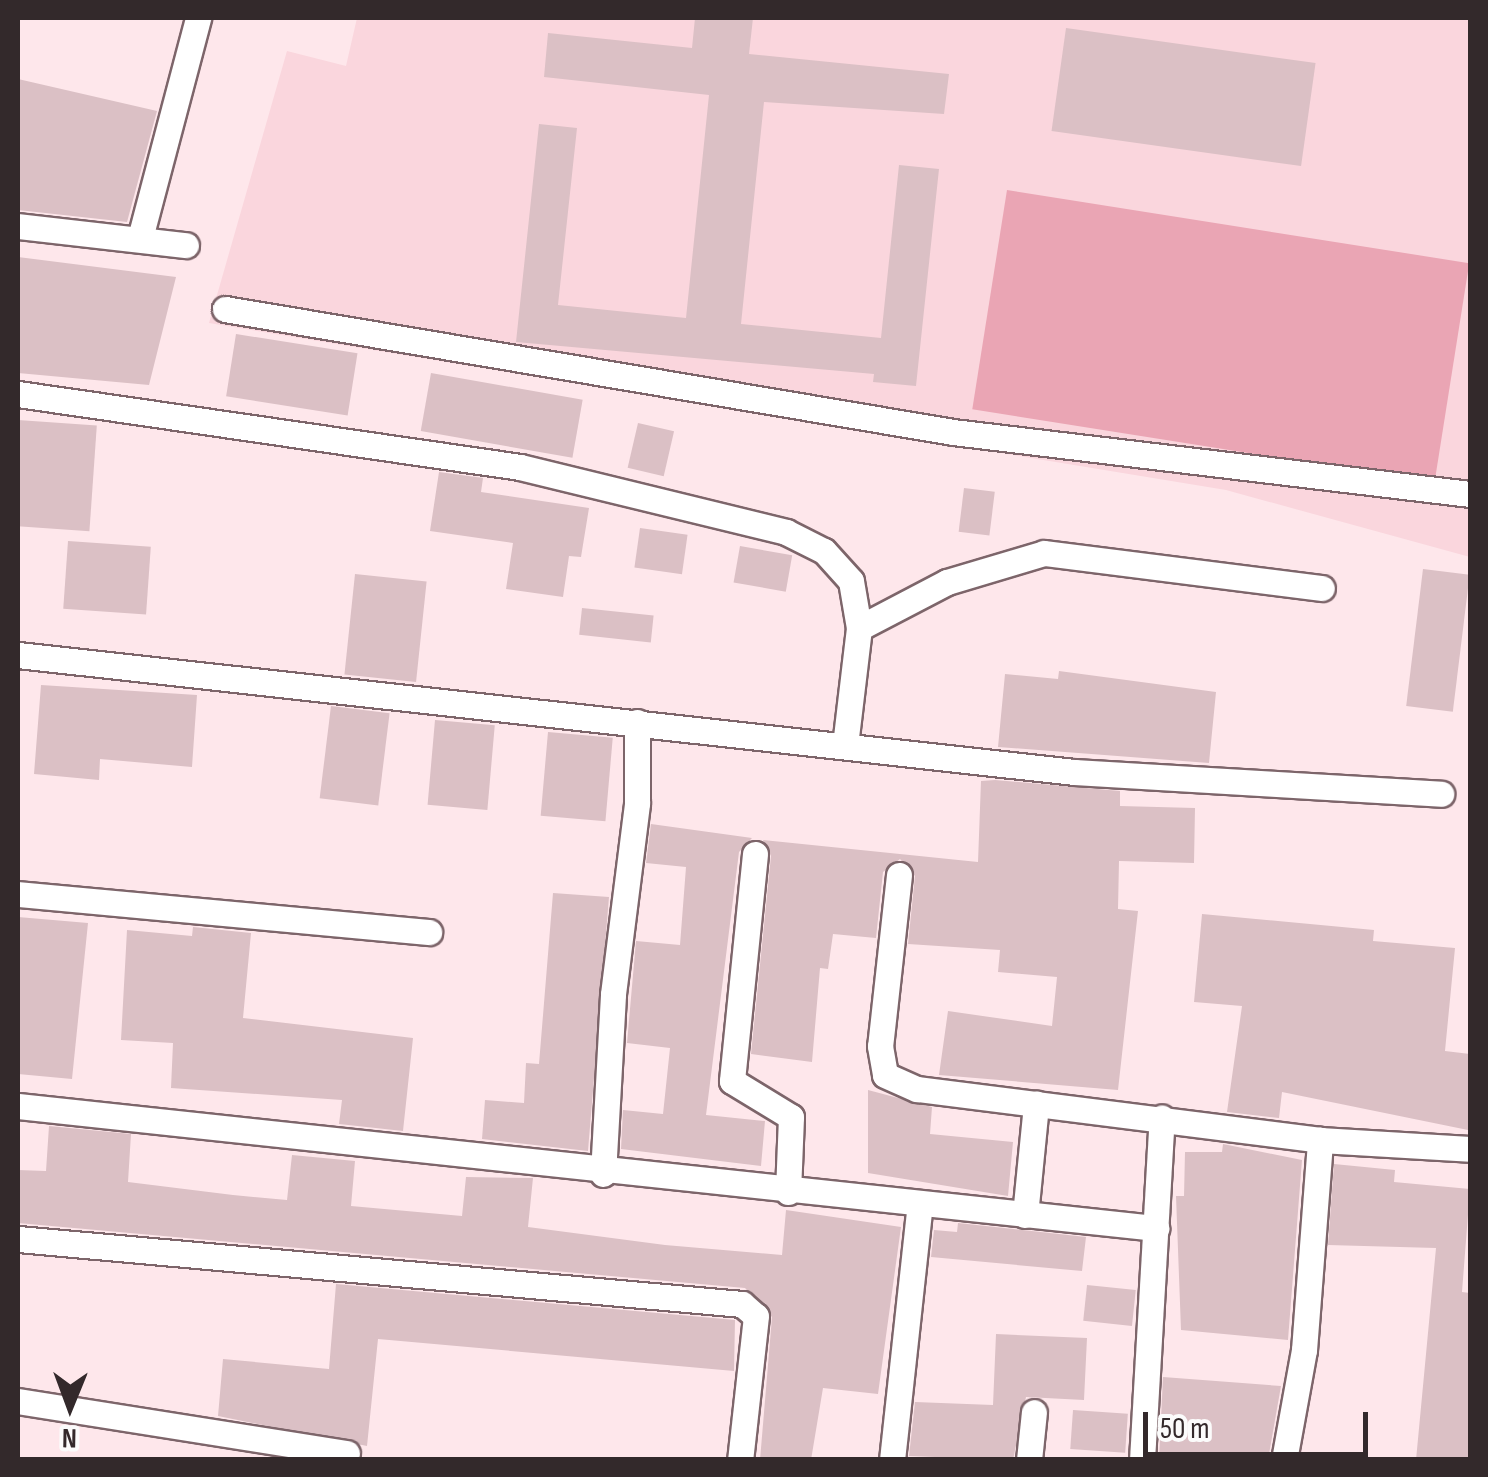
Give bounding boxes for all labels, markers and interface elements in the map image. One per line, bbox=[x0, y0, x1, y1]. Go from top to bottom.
north arrow bbox=[20, 1357, 120, 1457]
scale bar bbox=[1148, 1392, 1373, 1454]
text: 50 m bbox=[1160, 1411, 1209, 1447]
text: N bbox=[62, 1421, 77, 1454]

